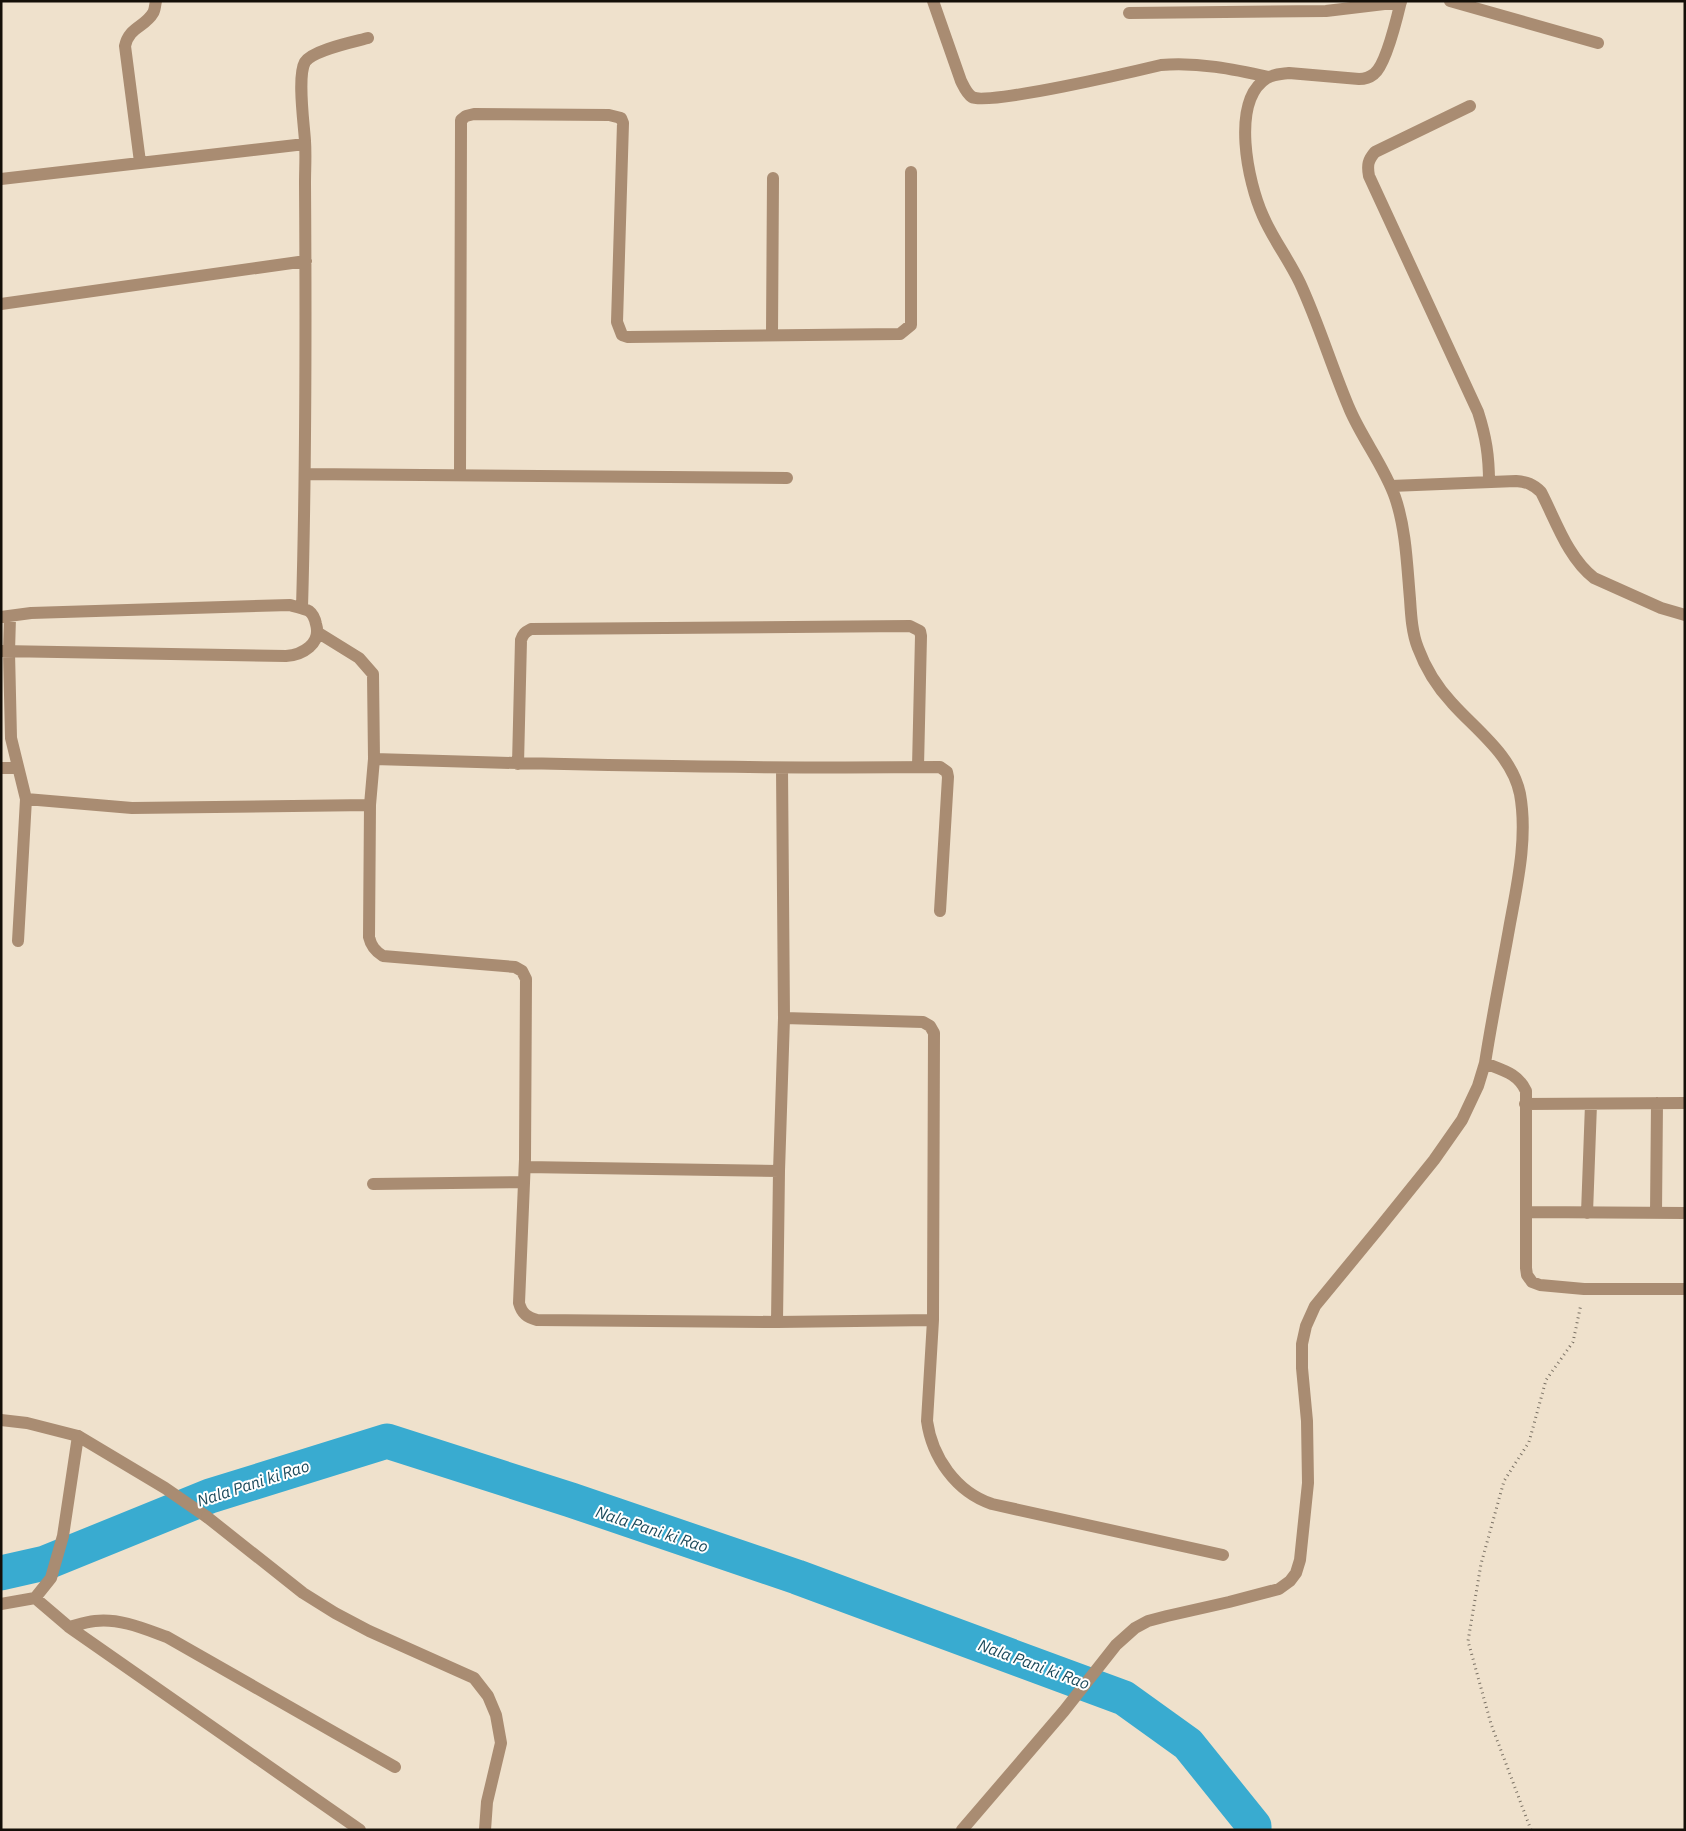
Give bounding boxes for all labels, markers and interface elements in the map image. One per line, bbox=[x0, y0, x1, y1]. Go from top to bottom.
water label: Nala Pani ki Rao bbox=[194, 1455, 312, 1511]
water label: Nala Pani ki Rao bbox=[593, 1501, 711, 1557]
water label: Nala Pani ki Rao bbox=[976, 1635, 1093, 1693]

